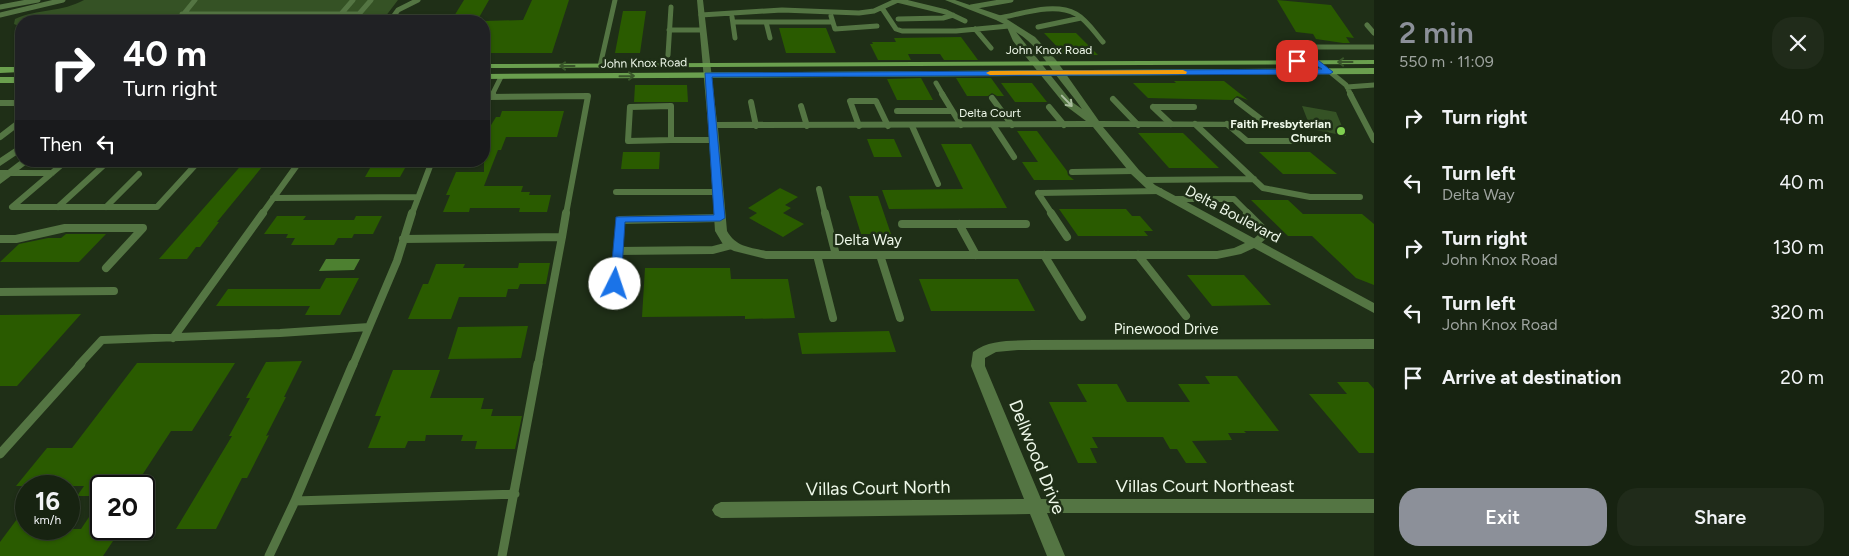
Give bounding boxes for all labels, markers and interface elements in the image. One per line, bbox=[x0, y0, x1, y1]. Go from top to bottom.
text: 2 min bbox=[1399, 14, 1474, 51]
button: close bbox=[1772, 17, 1824, 69]
text: 40 m bbox=[123, 33, 207, 75]
icon: right bbox=[40, 35, 105, 100]
pin bbox=[1276, 40, 1318, 82]
street label: John Knox Road bbox=[1006, 43, 1092, 57]
icon: arrive bbox=[1283, 47, 1311, 75]
text: 550 m · 11:09 bbox=[1399, 52, 1494, 71]
street label: John Knox Road bbox=[601, 55, 687, 71]
one-way arrow bbox=[1337, 57, 1353, 66]
one-way arrow bbox=[559, 61, 576, 71]
one-way arrow bbox=[618, 71, 635, 81]
text: Turn right bbox=[123, 75, 218, 102]
one-way arrow bbox=[1061, 94, 1073, 107]
icon: right bbox=[1399, 104, 1427, 132]
street label: Delta Court bbox=[959, 106, 1021, 120]
text: Turn right bbox=[1442, 106, 1528, 129]
text: 40 m bbox=[1779, 106, 1824, 129]
place label: Faith Presbyterian Church bbox=[1230, 117, 1331, 145]
marker: Faith Presbyterian Church bbox=[1335, 125, 1347, 137]
icon: left bbox=[92, 130, 120, 158]
text: Then bbox=[40, 133, 82, 156]
text: Turn left bbox=[1442, 162, 1516, 185]
icon: left bbox=[1399, 169, 1427, 197]
text: 40 m bbox=[1779, 171, 1824, 194]
street label: Delta Boulevard bbox=[1182, 181, 1284, 247]
text: Delta Way bbox=[1442, 185, 1515, 204]
text: Turn right bbox=[1442, 227, 1528, 250]
street label: Delta Way bbox=[834, 231, 902, 249]
icon: right bbox=[1399, 234, 1427, 262]
text: 130 m bbox=[1773, 236, 1824, 259]
text: John Knox Road bbox=[1442, 250, 1558, 269]
position arrow bbox=[588, 257, 640, 309]
text: Turn left bbox=[1442, 292, 1516, 315]
icon: left bbox=[1399, 299, 1427, 327]
text: 320 m bbox=[1770, 301, 1824, 324]
text: John Knox Road bbox=[1442, 315, 1558, 334]
street label: Pinewood Drive bbox=[1114, 320, 1218, 338]
icon: arrive bbox=[1399, 364, 1427, 392]
text: Arrive at destination bbox=[1442, 366, 1621, 389]
text: 20 m bbox=[1780, 366, 1824, 389]
street label: Dellwood Drive bbox=[1004, 397, 1070, 518]
speed limit sign: 20 bbox=[90, 475, 155, 540]
street label: Villas Court Northeast bbox=[1116, 475, 1295, 497]
street label: Villas Court North bbox=[805, 476, 951, 500]
text: 16 bbox=[35, 486, 60, 516]
button: Exit bbox=[1399, 488, 1607, 546]
button: Share bbox=[1617, 488, 1824, 546]
text: km/h bbox=[34, 513, 61, 527]

